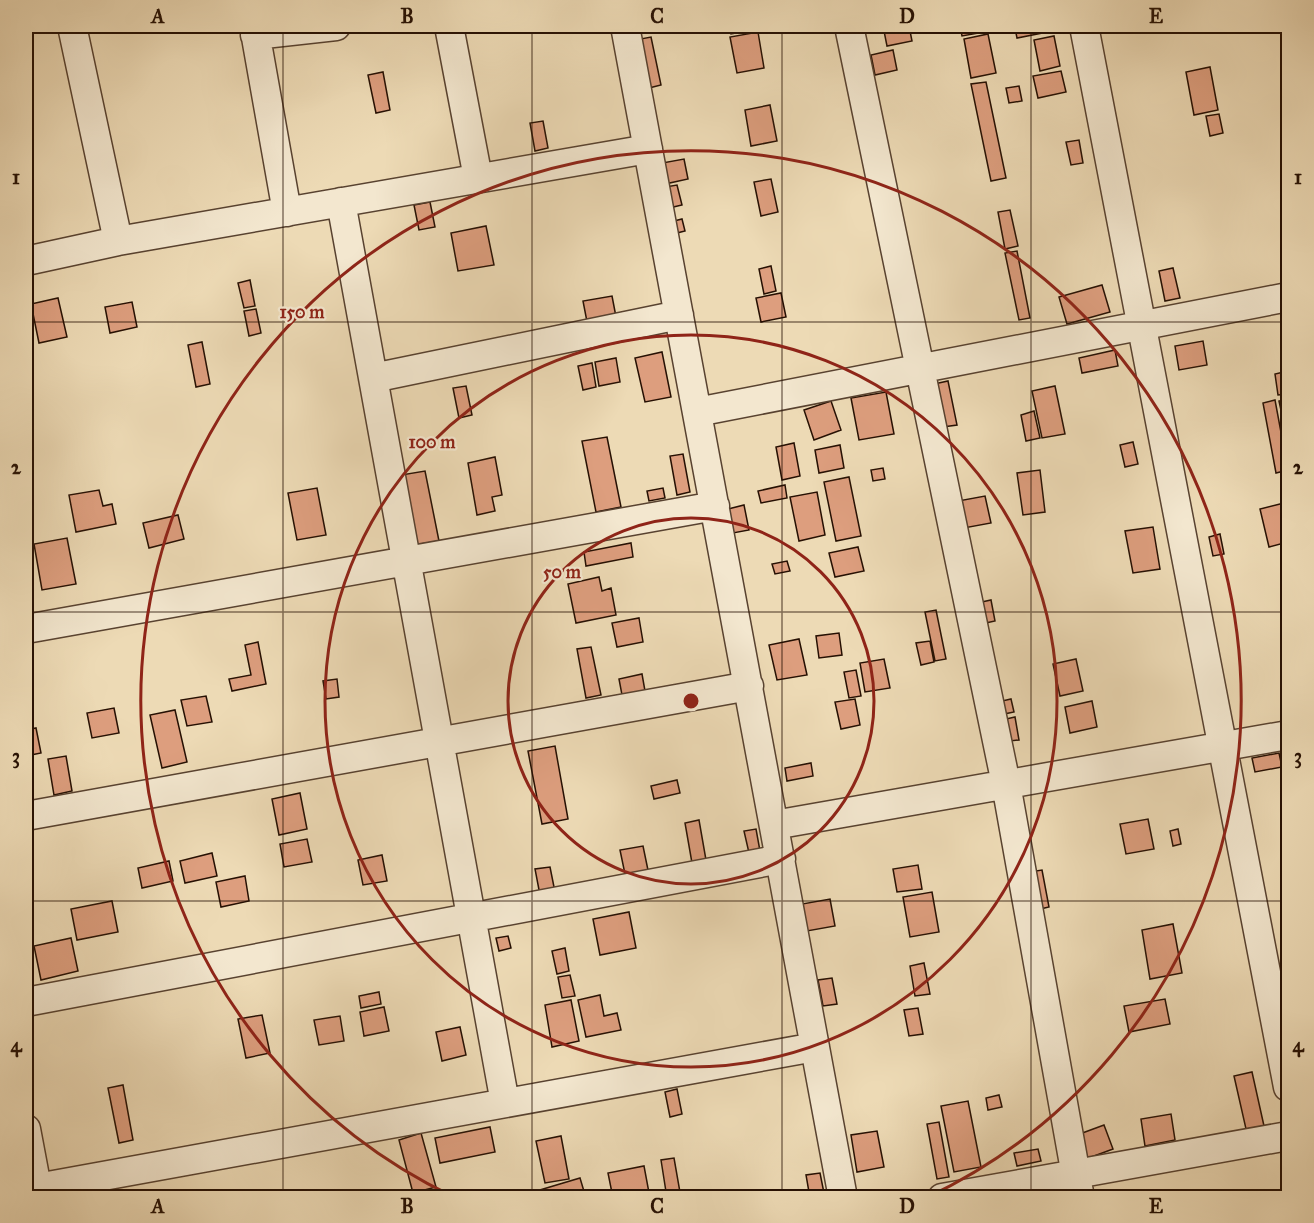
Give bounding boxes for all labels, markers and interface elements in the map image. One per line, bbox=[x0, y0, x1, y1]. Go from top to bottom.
text: A bbox=[149, 4, 165, 28]
text: B bbox=[400, 4, 414, 28]
text: C bbox=[650, 4, 664, 28]
text: D bbox=[899, 4, 915, 28]
text: E bbox=[1149, 4, 1164, 28]
text: 1 bbox=[12, 165, 20, 189]
text: 1 bbox=[1294, 165, 1302, 189]
text: 150 m bbox=[280, 301, 325, 323]
text: 100 m bbox=[409, 431, 456, 453]
text: 2 bbox=[11, 455, 22, 479]
text: 2 bbox=[1293, 455, 1304, 479]
text: 50 m bbox=[543, 561, 582, 583]
centre of rings bbox=[681, 691, 701, 711]
text: 3 bbox=[12, 744, 20, 769]
text: 3 bbox=[1294, 744, 1302, 769]
text: 4 bbox=[10, 1033, 22, 1058]
text: 4 bbox=[1292, 1033, 1304, 1058]
text: A bbox=[149, 1194, 165, 1218]
text: B bbox=[400, 1194, 414, 1218]
text: C bbox=[650, 1194, 664, 1218]
text: D bbox=[899, 1194, 915, 1218]
text: E bbox=[1149, 1194, 1164, 1218]

